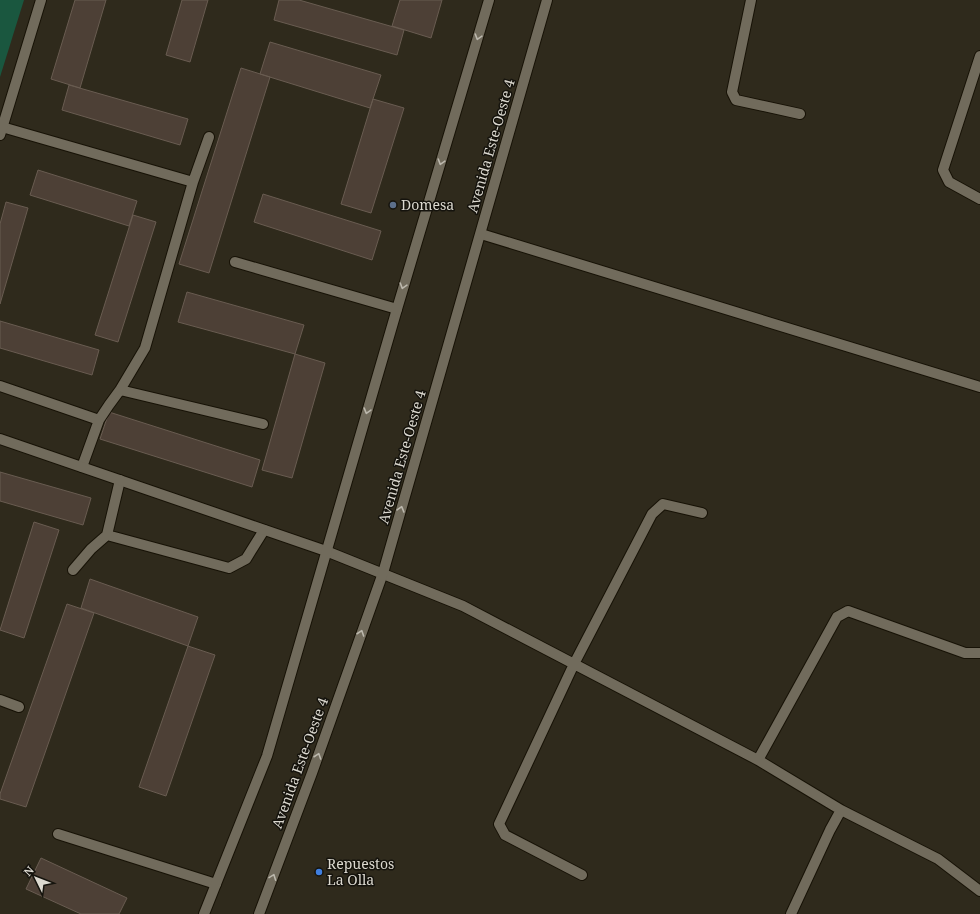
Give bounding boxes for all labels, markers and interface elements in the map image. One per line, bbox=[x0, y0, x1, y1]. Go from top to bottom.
one-way arrow bbox=[474, 34, 483, 41]
street label: Avenida Este-Oeste 4 bbox=[462, 77, 519, 215]
one-way arrow bbox=[437, 158, 446, 165]
place label: Domesa bbox=[401, 195, 454, 214]
marker: Domesa bbox=[388, 200, 398, 210]
one-way arrow bbox=[399, 283, 408, 290]
street label: Avenida Este-Oeste 4 bbox=[373, 388, 430, 526]
one-way arrow bbox=[363, 408, 371, 414]
one-way arrow bbox=[396, 506, 405, 513]
one-way arrow bbox=[357, 630, 365, 637]
street label: Avenida Este-Oeste 4 bbox=[267, 695, 332, 831]
one-way arrow bbox=[313, 752, 322, 759]
place label: Repuestos La Olla bbox=[327, 854, 394, 889]
north arrow bbox=[16, 858, 56, 898]
text: N bbox=[20, 862, 37, 879]
marker: Repuestos La Olla bbox=[314, 867, 324, 877]
one-way arrow bbox=[268, 874, 276, 881]

